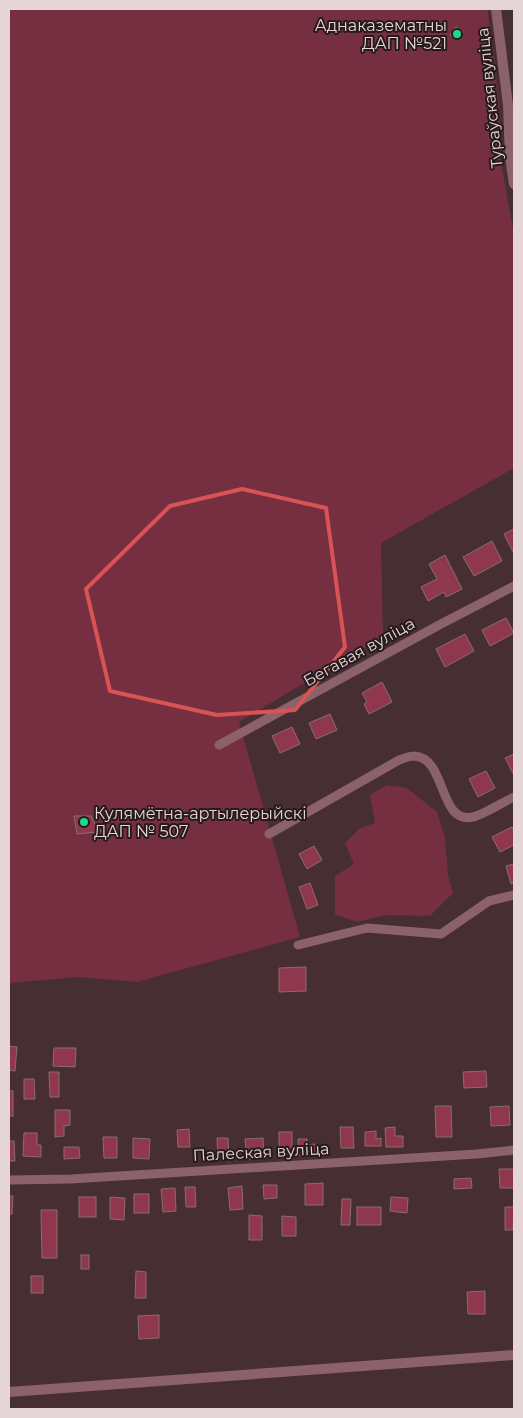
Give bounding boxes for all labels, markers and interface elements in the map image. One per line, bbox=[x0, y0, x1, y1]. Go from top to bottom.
place label: Аднаказематны ДАП №521 bbox=[315, 16, 447, 53]
street label: Тураўская вуліца bbox=[473, 27, 507, 169]
marker: Аднаказематны ДАП №521 bbox=[451, 28, 463, 40]
street label: Бегавая вуліца bbox=[300, 614, 418, 690]
place label: Кулямётна-артылерыйскі ДАП № 507 bbox=[94, 804, 307, 841]
marker: Кулямётна-артылерыйскі ДАП № 507 bbox=[78, 816, 90, 828]
street label: Палеская вуліца bbox=[192, 1139, 330, 1165]

